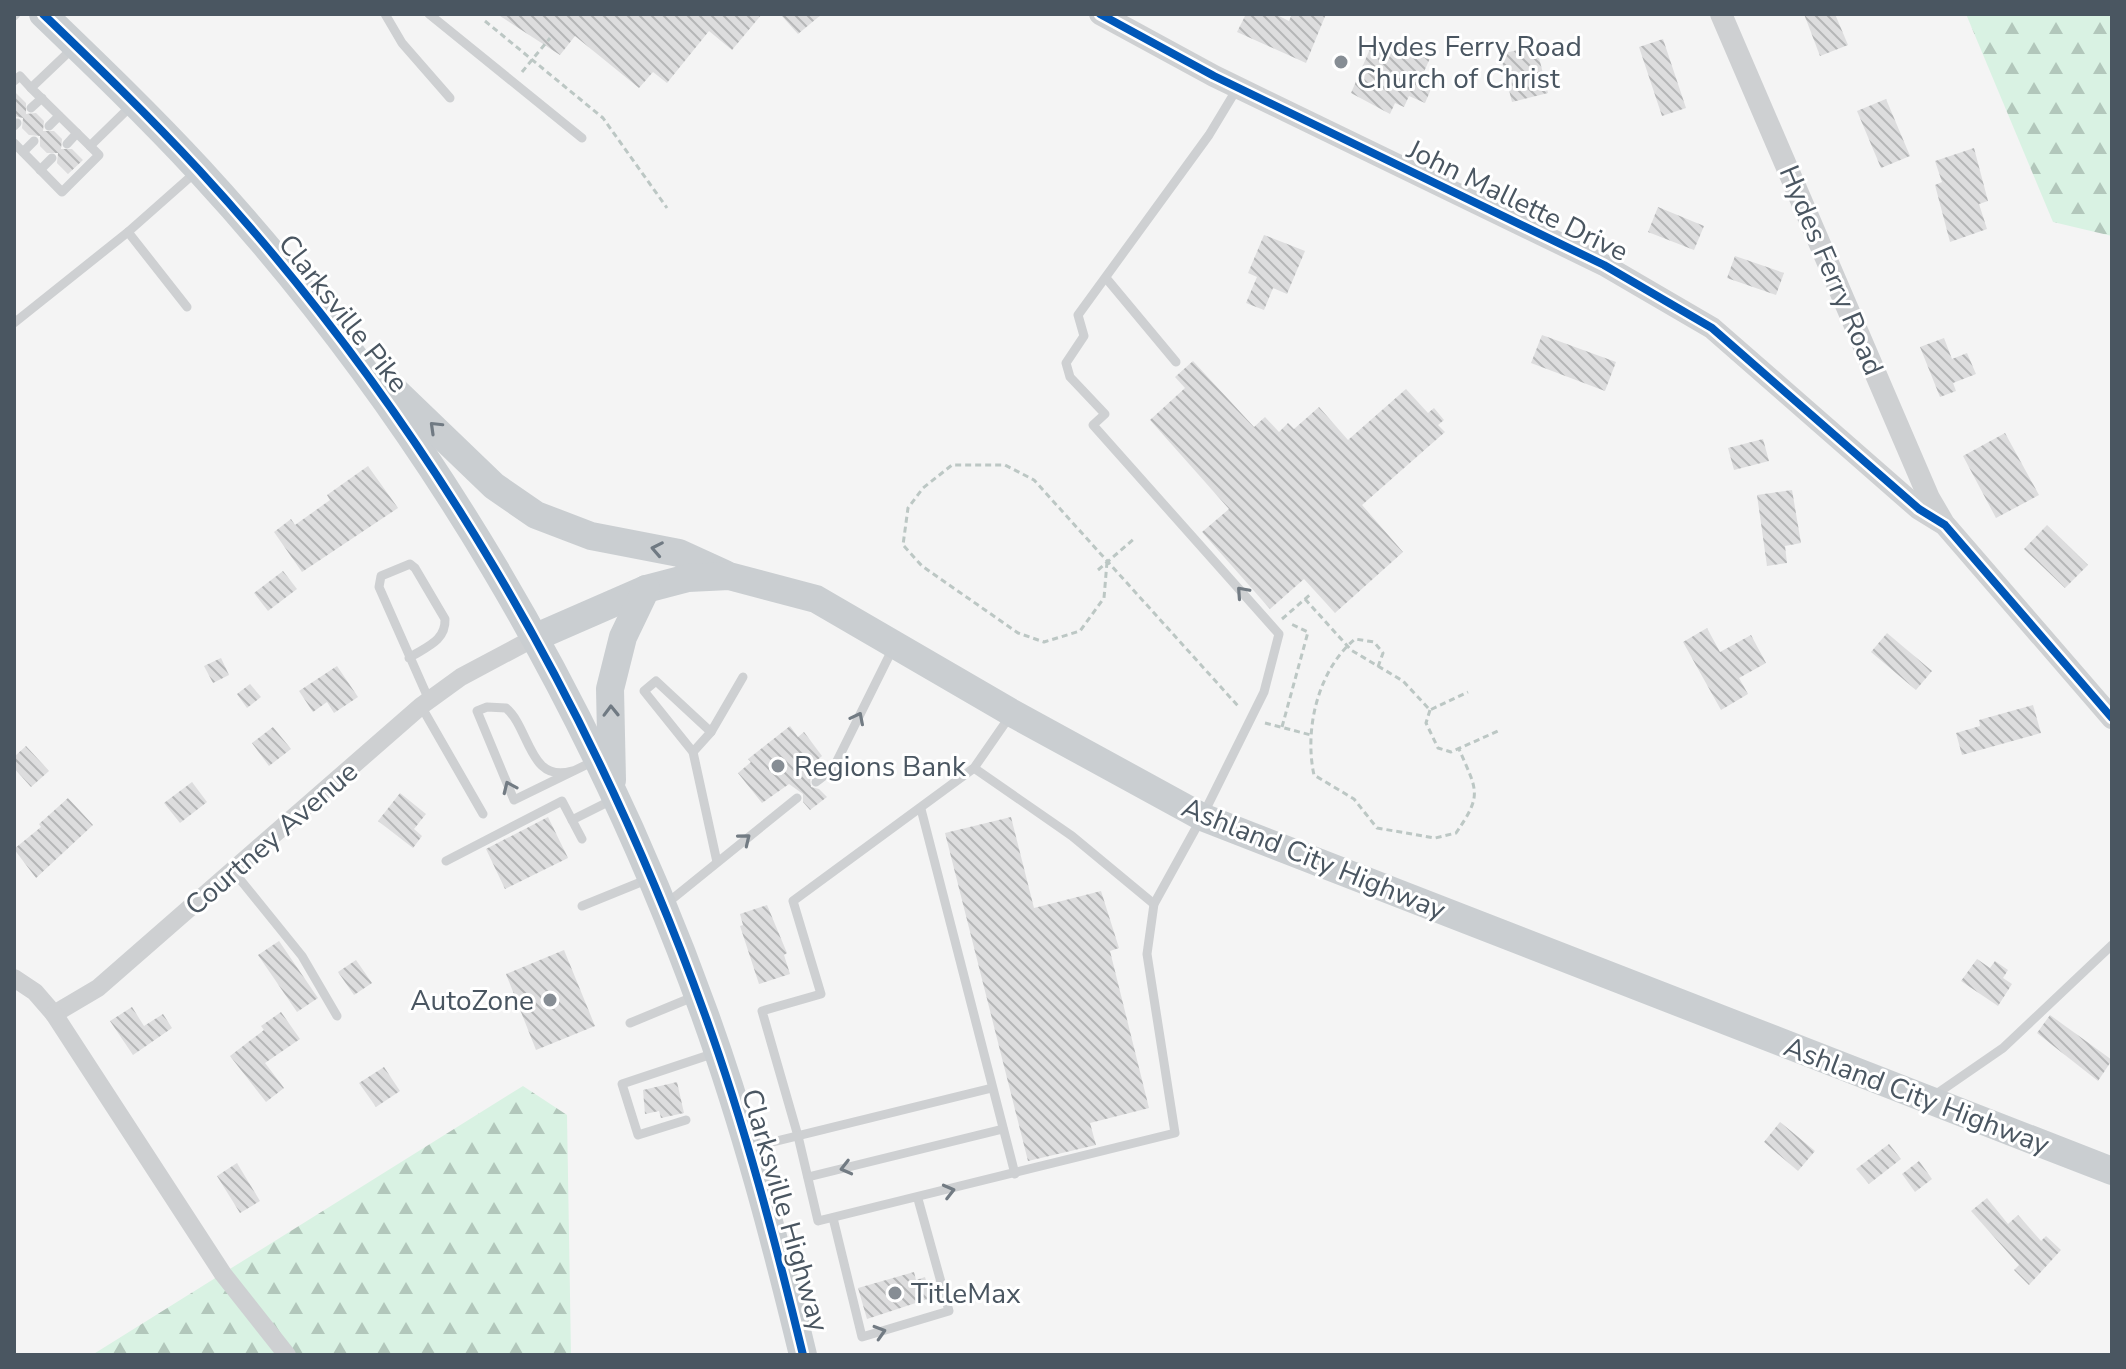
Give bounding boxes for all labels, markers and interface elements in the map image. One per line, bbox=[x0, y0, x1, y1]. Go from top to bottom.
place label: Hydes Ferry Road Church of Christ bbox=[1357, 28, 1582, 98]
marker: Hydes Ferry Road Church of Christ bbox=[1332, 53, 1350, 71]
street label: John Mallette Drive bbox=[1400, 130, 1634, 271]
street label: Hydes Ferry Road bbox=[1770, 160, 1892, 381]
street label: Clarksville Pike bbox=[269, 227, 417, 401]
one-way arrow bbox=[430, 422, 444, 437]
one-way arrow bbox=[650, 541, 663, 558]
one-way arrow bbox=[1237, 587, 1252, 602]
one-way arrow bbox=[602, 704, 619, 717]
one-way arrow bbox=[848, 712, 864, 727]
place label: Regions Bank bbox=[794, 748, 967, 786]
street label: Courtney Avenue bbox=[177, 753, 366, 924]
marker: Regions Bank bbox=[769, 757, 787, 775]
one-way arrow bbox=[503, 780, 519, 795]
street label: Ashland City Highway bbox=[1176, 789, 1452, 929]
one-way arrow bbox=[736, 834, 750, 849]
place label: AutoZone bbox=[410, 982, 534, 1020]
marker: AutoZone bbox=[541, 991, 559, 1009]
street label: Ashland City Highway bbox=[1778, 1028, 2055, 1164]
street label: Clarksville Highway bbox=[732, 1085, 838, 1337]
one-way arrow bbox=[839, 1158, 853, 1175]
one-way arrow bbox=[941, 1183, 955, 1200]
place label: TitleMax bbox=[911, 1275, 1021, 1313]
marker: TitleMax bbox=[886, 1284, 904, 1302]
one-way arrow bbox=[873, 1325, 887, 1341]

